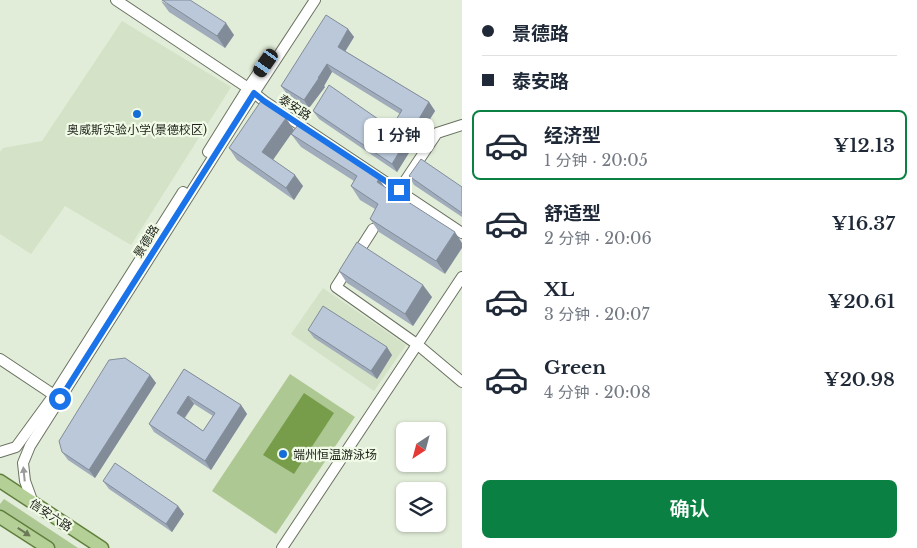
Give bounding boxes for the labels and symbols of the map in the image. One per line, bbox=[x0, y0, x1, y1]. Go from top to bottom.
car bbox=[251, 46, 280, 80]
street label: 泰安路 bbox=[276, 91, 314, 123]
marker: 奥威斯实验小学(景德校区) bbox=[131, 108, 143, 120]
callout: 1 分钟 bbox=[364, 118, 434, 152]
place label: 奥威斯实验小学(景德校区) bbox=[67, 122, 207, 137]
route end bbox=[388, 179, 410, 201]
street label: 景德路 bbox=[130, 222, 162, 260]
route start bbox=[49, 388, 71, 410]
north arrow bbox=[396, 422, 446, 472]
place label: 端州恒温游泳场 bbox=[293, 447, 377, 462]
marker: 端州恒温游泳场 bbox=[277, 448, 289, 460]
one-way arrow bbox=[20, 466, 28, 482]
street label: 信安六路 bbox=[27, 496, 75, 534]
one-way arrow bbox=[18, 528, 31, 537]

